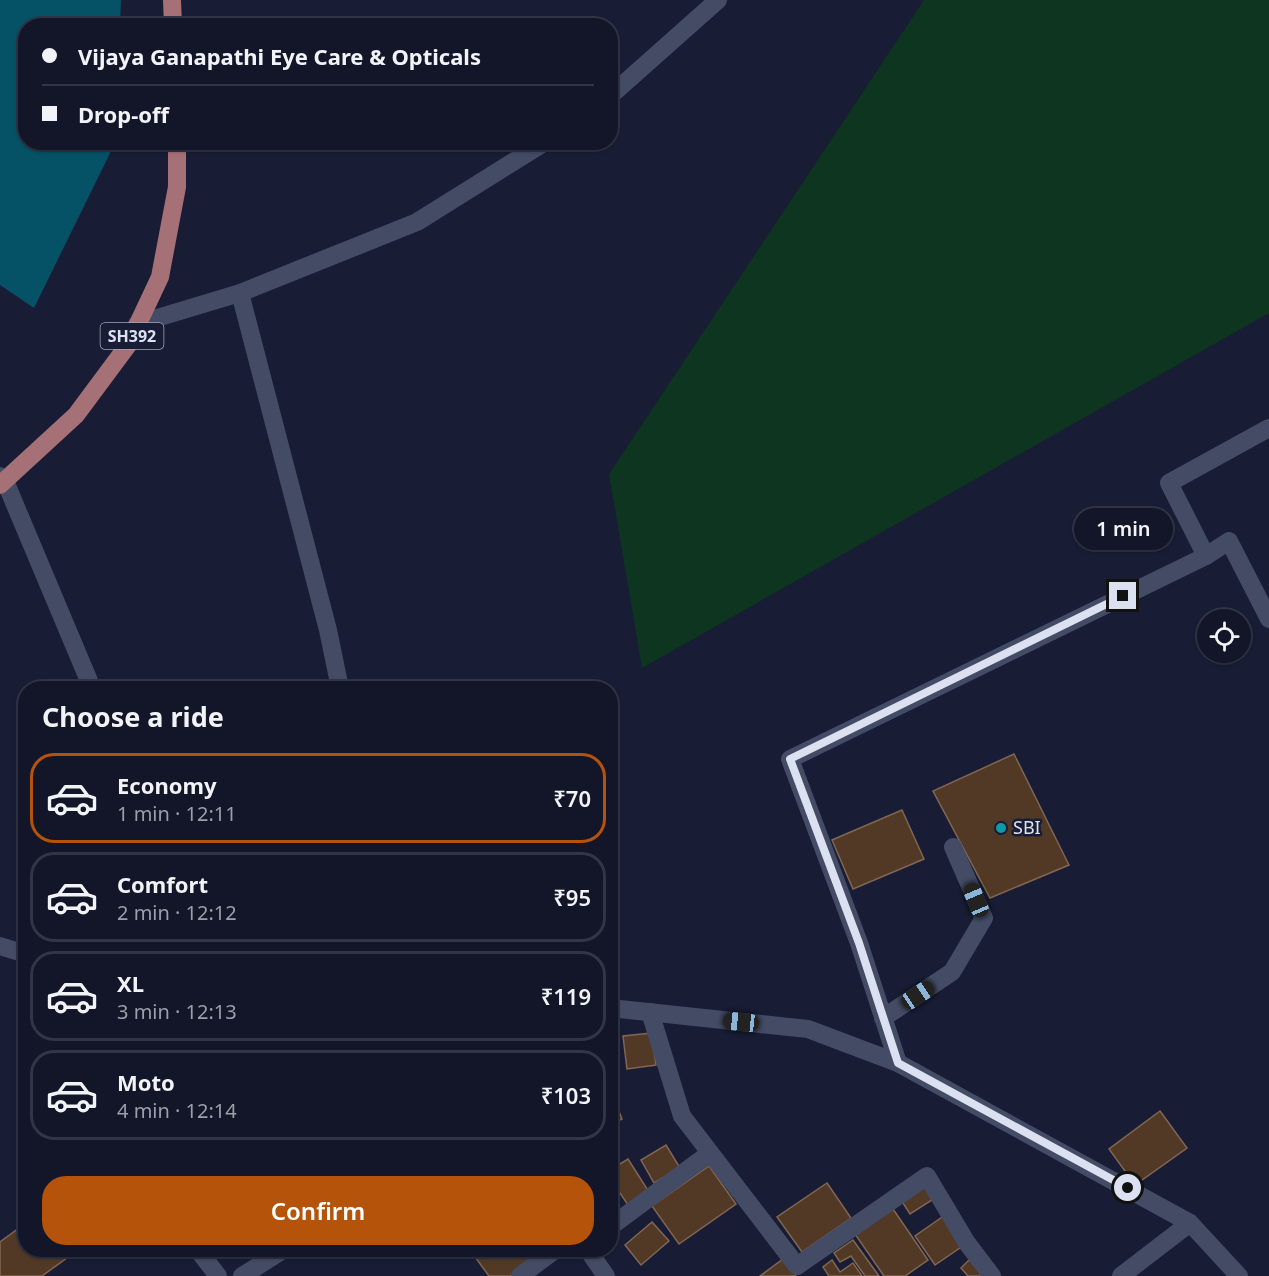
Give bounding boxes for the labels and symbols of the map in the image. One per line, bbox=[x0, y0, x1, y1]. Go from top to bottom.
road number: SH392 bbox=[100, 323, 164, 349]
callout: 1 min bbox=[1074, 509, 1172, 551]
route end bbox=[1109, 582, 1136, 609]
place label: SBI bbox=[1013, 815, 1041, 839]
marker: SBI bbox=[994, 821, 1008, 835]
car bbox=[961, 880, 991, 920]
car bbox=[898, 977, 938, 1013]
car bbox=[722, 1011, 760, 1033]
route start bbox=[1114, 1174, 1141, 1201]

